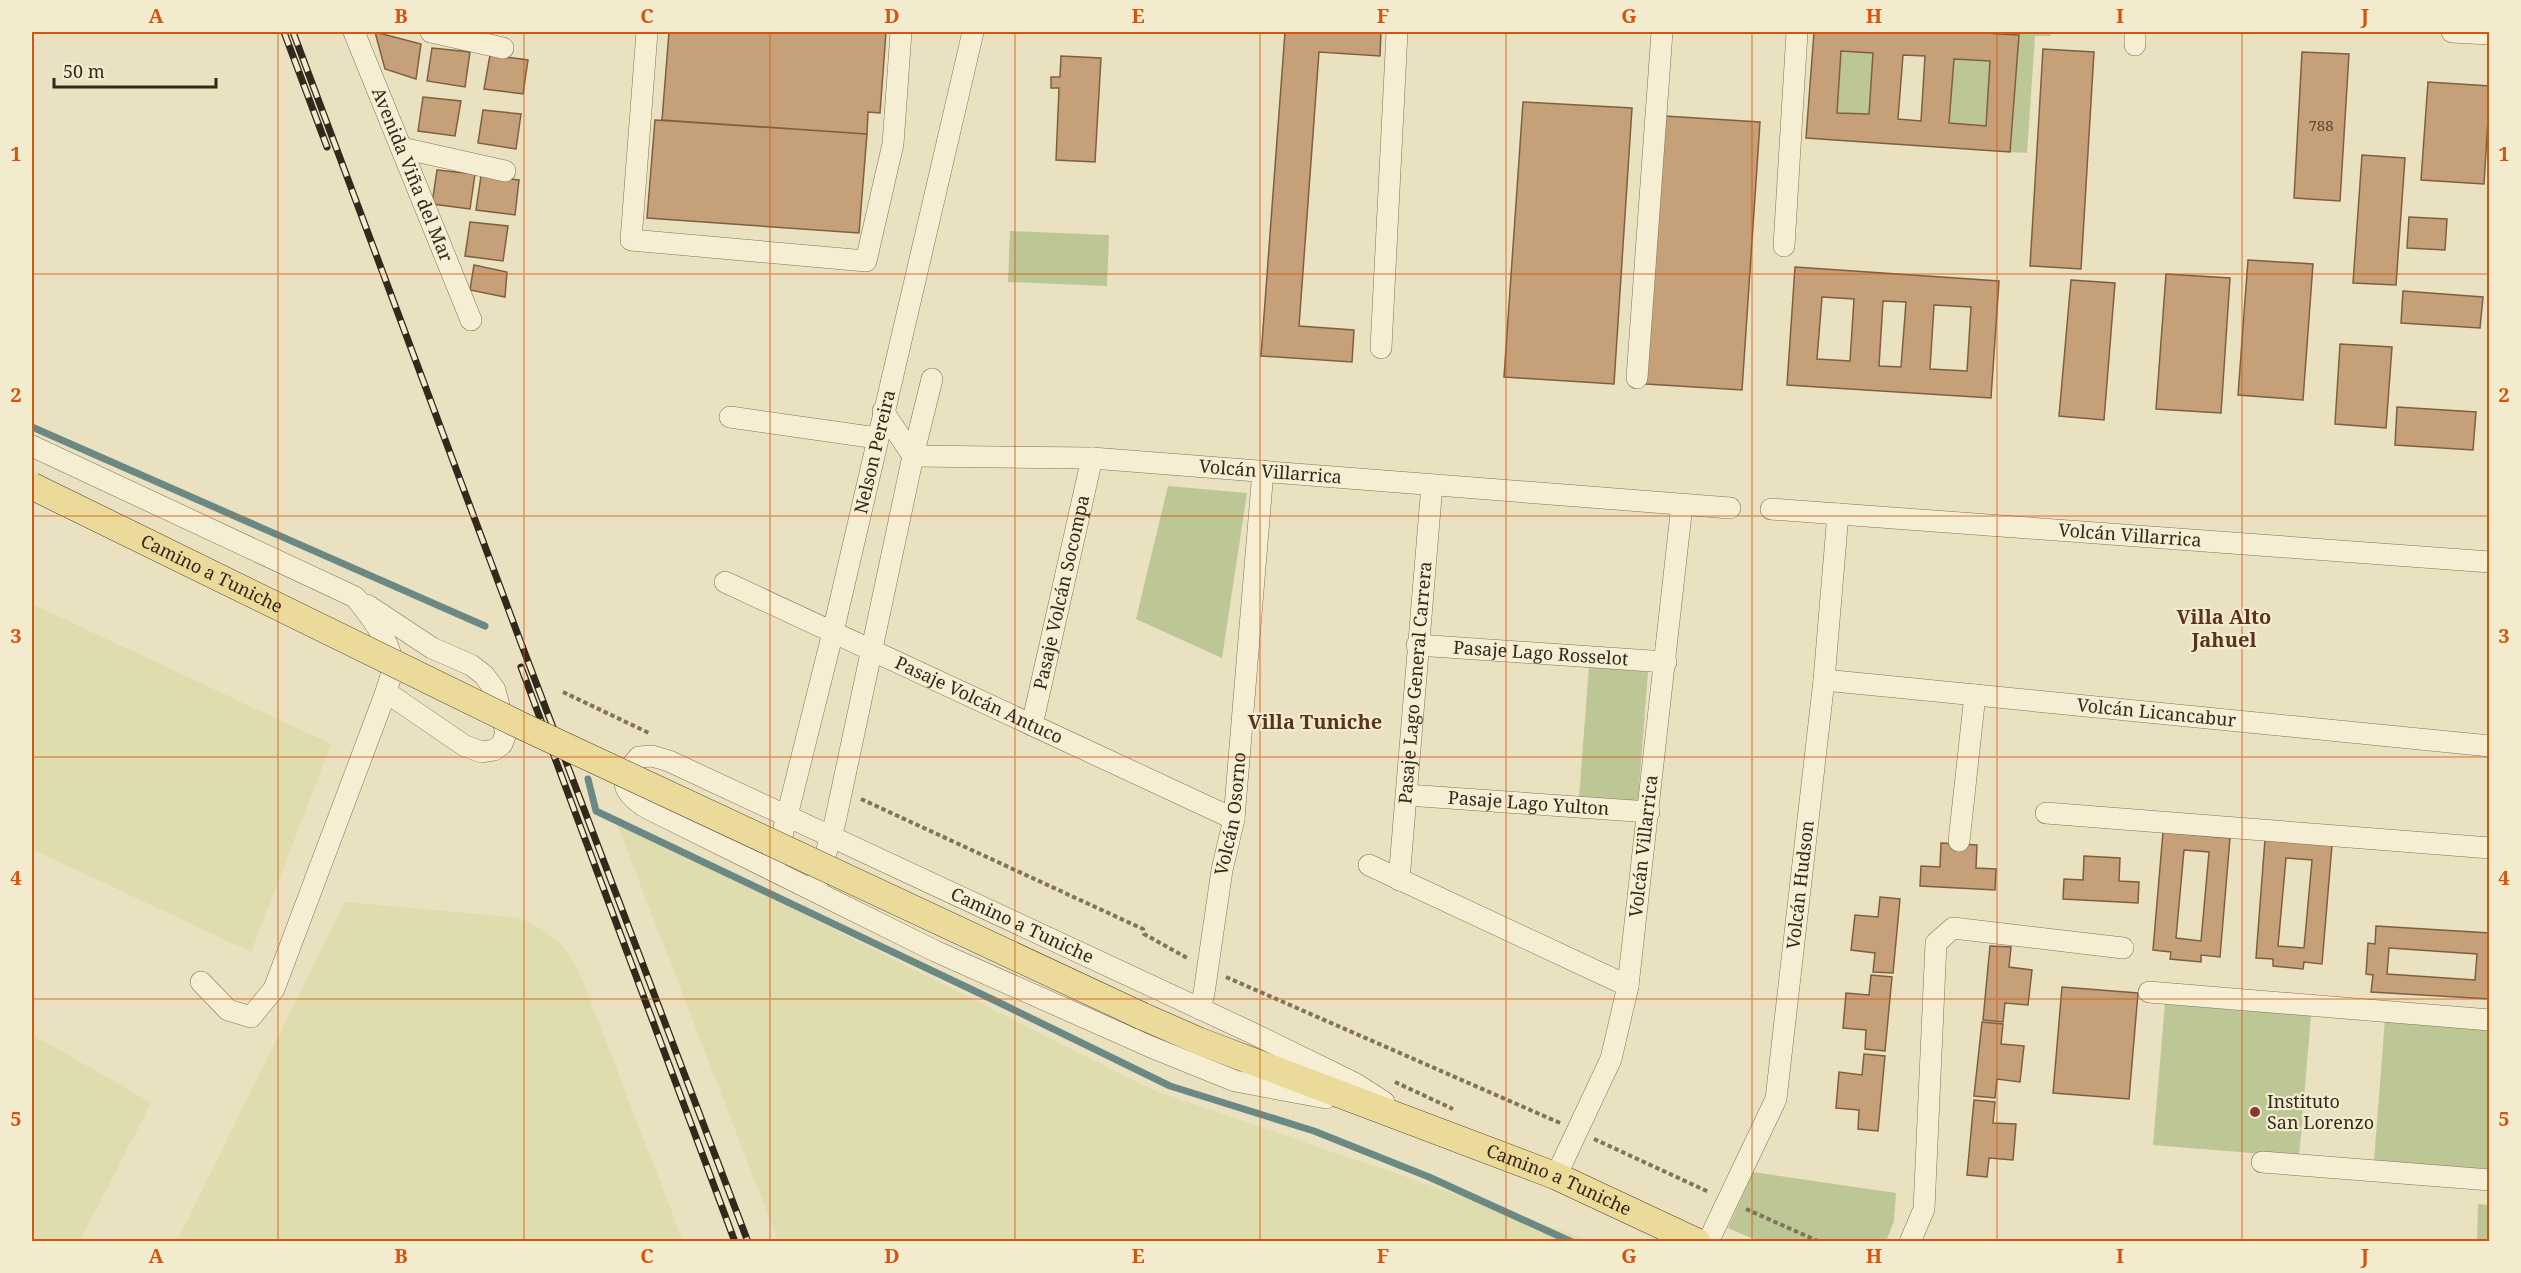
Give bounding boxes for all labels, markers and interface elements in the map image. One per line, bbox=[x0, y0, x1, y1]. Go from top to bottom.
text: A bbox=[148, 2, 164, 29]
text: B bbox=[394, 2, 408, 29]
text: C bbox=[640, 2, 654, 29]
text: D bbox=[884, 2, 900, 29]
text: E bbox=[1131, 2, 1145, 29]
text: F bbox=[1377, 2, 1389, 29]
text: G bbox=[1621, 2, 1637, 29]
text: H bbox=[1866, 2, 1882, 29]
text: I bbox=[2116, 2, 2124, 29]
text: J bbox=[2360, 2, 2369, 29]
scale bar bbox=[54, 51, 216, 89]
text: 50 m bbox=[63, 59, 105, 83]
street label: Avenida Viña del Mar bbox=[367, 84, 459, 265]
house number: 788 bbox=[2308, 115, 2334, 135]
text: 1 bbox=[10, 140, 22, 167]
text: 1 bbox=[2498, 140, 2510, 167]
text: 2 bbox=[10, 381, 22, 408]
text: 2 bbox=[2498, 381, 2510, 408]
street label: Nelson Pereira bbox=[848, 387, 900, 516]
street label: Volcán Villarrica bbox=[1198, 453, 1343, 489]
street label: Pasaje Volcán Socompa bbox=[1027, 492, 1094, 692]
street label: Volcán Villarrica bbox=[2058, 517, 2202, 552]
street label: Camino a Tuniche bbox=[137, 528, 287, 618]
street label: Pasaje Lago General Carrera bbox=[1392, 560, 1437, 805]
district label: Villa Alto Jahuel bbox=[2177, 603, 2271, 653]
text: 3 bbox=[10, 622, 22, 649]
text: 3 bbox=[2498, 622, 2510, 649]
street label: Pasaje Lago Rosselot bbox=[1452, 634, 1629, 670]
street label: Pasaje Volcán Antuco bbox=[891, 650, 1067, 749]
street label: Volcán Licancabur bbox=[2076, 692, 2238, 732]
district label: Villa Tuniche bbox=[1248, 708, 1382, 735]
street label: Volcán Osorno bbox=[1208, 751, 1251, 878]
street label: Volcán Villarrica bbox=[1623, 773, 1663, 919]
street label: Pasaje Lago Yulton bbox=[1447, 785, 1611, 820]
street label: Volcán Hudson bbox=[1780, 819, 1819, 950]
text: 4 bbox=[10, 864, 22, 891]
text: 4 bbox=[2498, 864, 2510, 891]
street label: Camino a Tuniche bbox=[947, 881, 1098, 968]
place label: Instituto San Lorenzo bbox=[2267, 1089, 2374, 1134]
text: 5 bbox=[10, 1105, 22, 1132]
marker: Instituto San Lorenzo bbox=[2248, 1105, 2262, 1119]
text: 5 bbox=[2498, 1105, 2510, 1132]
street label: Camino a Tuniche bbox=[1483, 1138, 1636, 1221]
text: A bbox=[148, 1242, 164, 1269]
text: B bbox=[394, 1242, 408, 1269]
text: C bbox=[640, 1242, 654, 1269]
text: D bbox=[884, 1242, 900, 1269]
text: E bbox=[1131, 1242, 1145, 1269]
text: F bbox=[1377, 1242, 1389, 1269]
text: G bbox=[1621, 1242, 1637, 1269]
text: H bbox=[1866, 1242, 1882, 1269]
text: I bbox=[2116, 1242, 2124, 1269]
text: J bbox=[2360, 1242, 2369, 1269]

